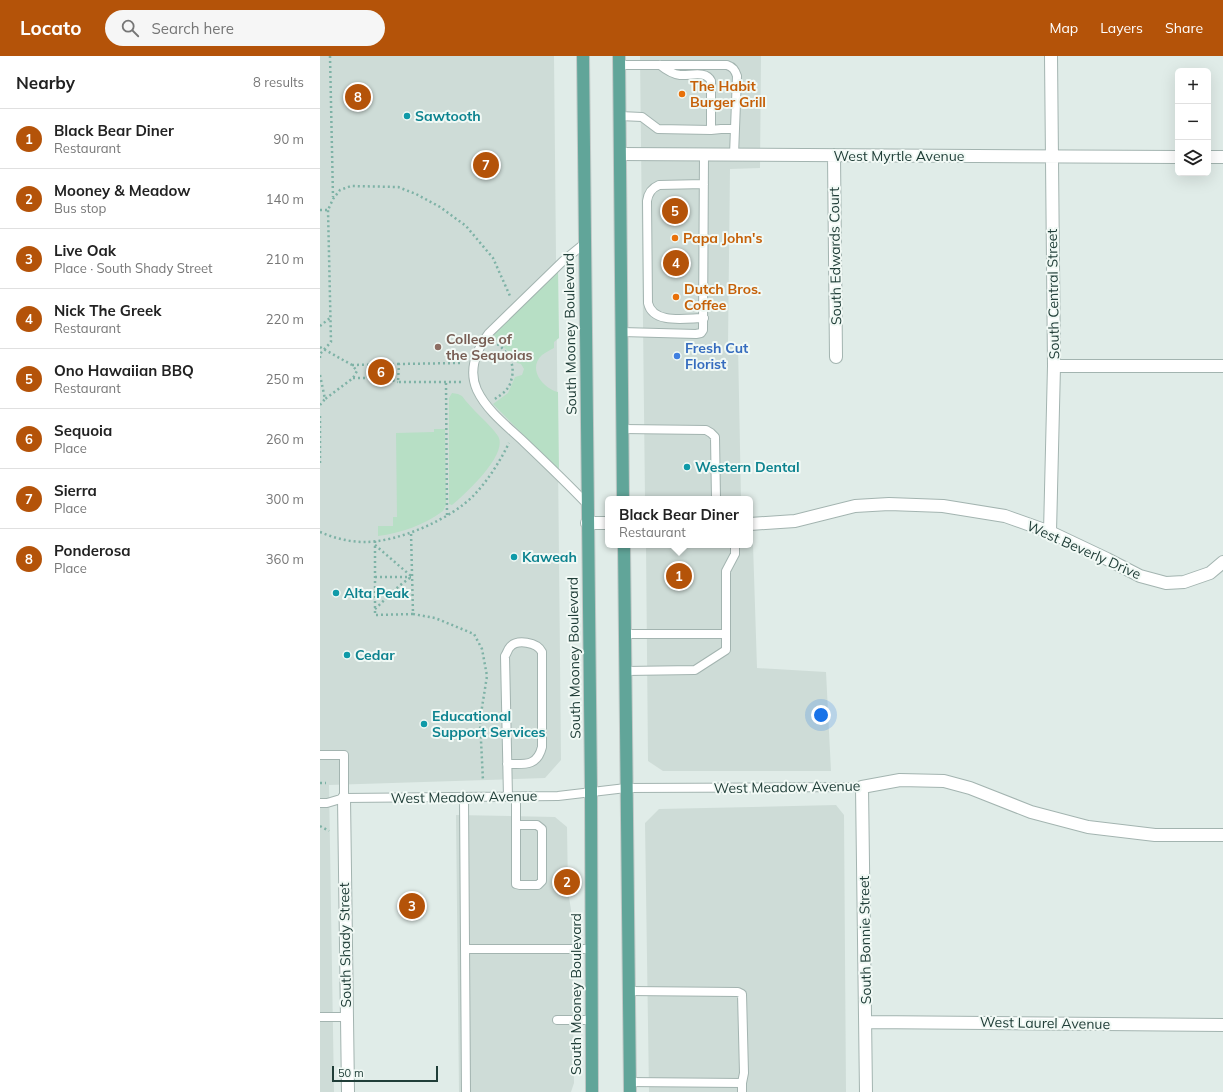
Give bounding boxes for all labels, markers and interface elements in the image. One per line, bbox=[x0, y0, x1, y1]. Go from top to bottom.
search box bbox=[105, 10, 385, 46]
text: Locato bbox=[20, 16, 81, 40]
icon: search bbox=[119, 17, 141, 39]
text: Search here bbox=[151, 19, 234, 38]
text: Map bbox=[1049, 19, 1078, 37]
text: Layers bbox=[1100, 19, 1143, 37]
text: Share bbox=[1165, 19, 1203, 37]
map controls bbox=[1175, 68, 1211, 176]
button: + bbox=[1175, 68, 1211, 104]
text: Nearby bbox=[16, 72, 75, 93]
text: 8 results bbox=[253, 74, 304, 90]
place label: The Habit Burger Grill bbox=[690, 77, 766, 111]
pin: 8 bbox=[345, 82, 371, 112]
marker: The Habit Burger Grill bbox=[677, 89, 687, 99]
button: − bbox=[1175, 104, 1211, 140]
place label: Sawtooth bbox=[415, 107, 481, 125]
marker: Sawtooth bbox=[402, 111, 412, 121]
text: Black Bear Diner bbox=[54, 121, 174, 140]
text: 1 bbox=[25, 131, 33, 147]
text: 90 m bbox=[274, 131, 304, 147]
text: Restaurant bbox=[54, 140, 121, 156]
button: layers bbox=[1175, 140, 1211, 176]
street label: West Myrtle Avenue bbox=[834, 147, 964, 165]
pin: 7 bbox=[473, 150, 499, 180]
text: Mooney & Meadow bbox=[54, 181, 191, 200]
street label: South Edwards Court bbox=[825, 187, 845, 325]
text: 2 bbox=[25, 191, 33, 207]
text: 140 m bbox=[266, 191, 304, 207]
pin: 5 bbox=[662, 196, 688, 226]
text: Bus stop bbox=[54, 200, 106, 216]
place label: Papa John's bbox=[683, 229, 763, 247]
street label: South Central Street bbox=[1043, 229, 1063, 359]
marker: Papa John's bbox=[670, 233, 680, 243]
text: Live Oak bbox=[54, 241, 116, 260]
pin: 4 bbox=[663, 248, 689, 278]
text: 3 bbox=[25, 251, 33, 267]
text: 210 m bbox=[266, 251, 304, 267]
street label: South Mooney Boulevard bbox=[560, 253, 580, 415]
text: Place · South Shady Street bbox=[54, 260, 213, 276]
place label: Dutch Bros. Coffee bbox=[684, 280, 761, 314]
marker: Dutch Bros. Coffee bbox=[671, 292, 681, 302]
text: Nick The Greek bbox=[54, 301, 161, 320]
text: 4 bbox=[25, 311, 33, 327]
text: 220 m bbox=[266, 311, 304, 327]
text: Restaurant bbox=[54, 320, 121, 336]
place label: College of the Sequoias bbox=[446, 330, 533, 364]
place label: Fresh Cut Florist bbox=[685, 339, 749, 373]
marker: College of the Sequoias bbox=[433, 342, 443, 352]
marker: Fresh Cut Florist bbox=[672, 351, 682, 361]
pin: 6 bbox=[368, 357, 394, 387]
text: Ono Hawaiian BBQ bbox=[54, 361, 194, 380]
text: 5 bbox=[25, 371, 33, 387]
text: 250 m bbox=[266, 371, 304, 387]
text: Restaurant bbox=[54, 380, 121, 396]
text: Sequoia bbox=[54, 421, 112, 440]
text: 6 bbox=[25, 431, 33, 447]
text: 260 m bbox=[266, 431, 304, 447]
text: Place bbox=[54, 440, 87, 456]
place label: Western Dental bbox=[695, 458, 800, 476]
marker: Western Dental bbox=[682, 462, 692, 472]
text: Sierra bbox=[54, 481, 97, 500]
text: 7 bbox=[25, 491, 33, 507]
text: 300 m bbox=[266, 491, 304, 507]
popup bbox=[605, 496, 753, 548]
text: Place bbox=[54, 500, 87, 516]
text: Black Bear Diner bbox=[619, 505, 739, 524]
street label: West Beverly Drive bbox=[1024, 517, 1144, 583]
text: Restaurant bbox=[619, 524, 686, 540]
text: Ponderosa bbox=[54, 541, 131, 560]
place label: Kaweah bbox=[522, 548, 577, 566]
text: 8 bbox=[25, 551, 33, 567]
text: 360 m bbox=[266, 551, 304, 567]
marker: Kaweah bbox=[509, 552, 519, 562]
text: Place bbox=[54, 560, 87, 576]
pin: 1 bbox=[666, 561, 692, 591]
street label: South Mooney Boulevard bbox=[564, 577, 584, 739]
place label: Alta Peak bbox=[344, 584, 409, 602]
marker: Alta Peak bbox=[331, 588, 341, 598]
place label: Cedar bbox=[355, 646, 395, 664]
marker: Cedar bbox=[342, 650, 352, 660]
your location bbox=[811, 705, 831, 725]
place label: Educational Support Services bbox=[432, 707, 546, 741]
marker: Educational Support Services bbox=[419, 719, 429, 729]
street label: West Meadow Avenue bbox=[714, 777, 860, 797]
street label: West Meadow Avenue bbox=[391, 787, 537, 807]
pin: 2 bbox=[554, 867, 580, 897]
street label: South Bonnie Street bbox=[855, 875, 875, 1005]
street label: South Shady Street bbox=[335, 882, 355, 1008]
pin: 3 bbox=[399, 891, 425, 921]
street label: South Mooney Boulevard bbox=[567, 913, 585, 1075]
street label: West Laurel Avenue bbox=[980, 1013, 1110, 1033]
scale bar bbox=[332, 1064, 438, 1083]
text: 50 m bbox=[338, 1066, 364, 1080]

